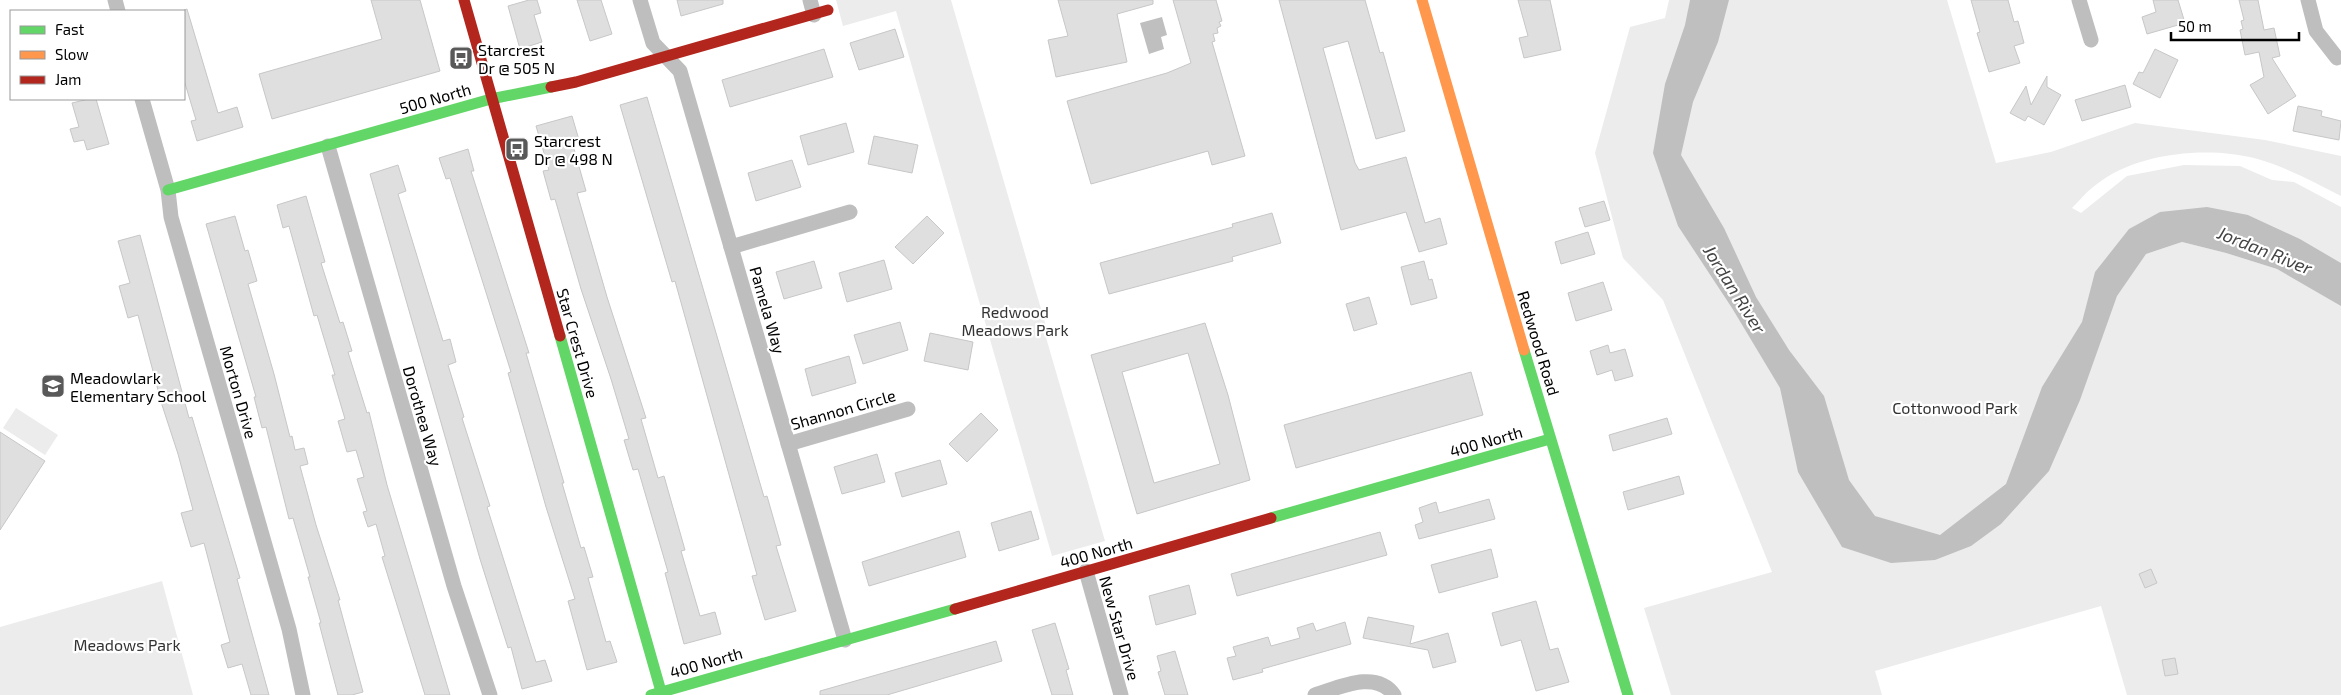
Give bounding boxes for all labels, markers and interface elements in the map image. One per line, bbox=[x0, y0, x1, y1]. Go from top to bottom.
legend bbox=[10, 10, 185, 100]
scale bar bbox=[2171, 10, 2298, 42]
text: 50 m bbox=[2178, 17, 2212, 35]
text: Fast bbox=[55, 20, 85, 38]
place label: Starcrest Dr @ 505 N bbox=[478, 40, 555, 77]
text: Slow bbox=[55, 45, 89, 63]
bus stop icon: Starcrest Dr @ 505 N bbox=[448, 45, 474, 71]
text: Jam bbox=[55, 70, 81, 88]
street label: 500 North bbox=[397, 79, 473, 117]
place label: Starcrest Dr @ 498 N bbox=[534, 131, 613, 168]
bus stop icon: Starcrest Dr @ 498 N bbox=[504, 136, 530, 162]
water label: Jordan River bbox=[2213, 221, 2316, 279]
water label: Jordan River bbox=[1699, 240, 1771, 338]
street label: Pamela Way bbox=[746, 264, 790, 356]
street label: Star Crest Drive bbox=[553, 286, 603, 400]
street label: Redwood Road bbox=[1514, 288, 1564, 398]
park label: Redwood Meadows Park bbox=[961, 302, 1069, 339]
street label: Morton Drive bbox=[217, 343, 261, 441]
street label: Dorothea Way bbox=[400, 364, 447, 469]
place label: Meadowlark Elementary School bbox=[70, 368, 206, 405]
school or university icon: Meadowlark Elementary School bbox=[40, 373, 66, 399]
street label: Shannon Circle bbox=[788, 385, 898, 433]
park label: Cottonwood Park bbox=[1892, 398, 2018, 417]
street label: 400 North bbox=[1447, 422, 1525, 460]
street label: 400 North bbox=[1057, 533, 1135, 571]
street label: New Star Drive bbox=[1096, 574, 1144, 682]
park label: Meadows Park bbox=[73, 635, 181, 654]
street label: 400 North bbox=[667, 643, 745, 681]

